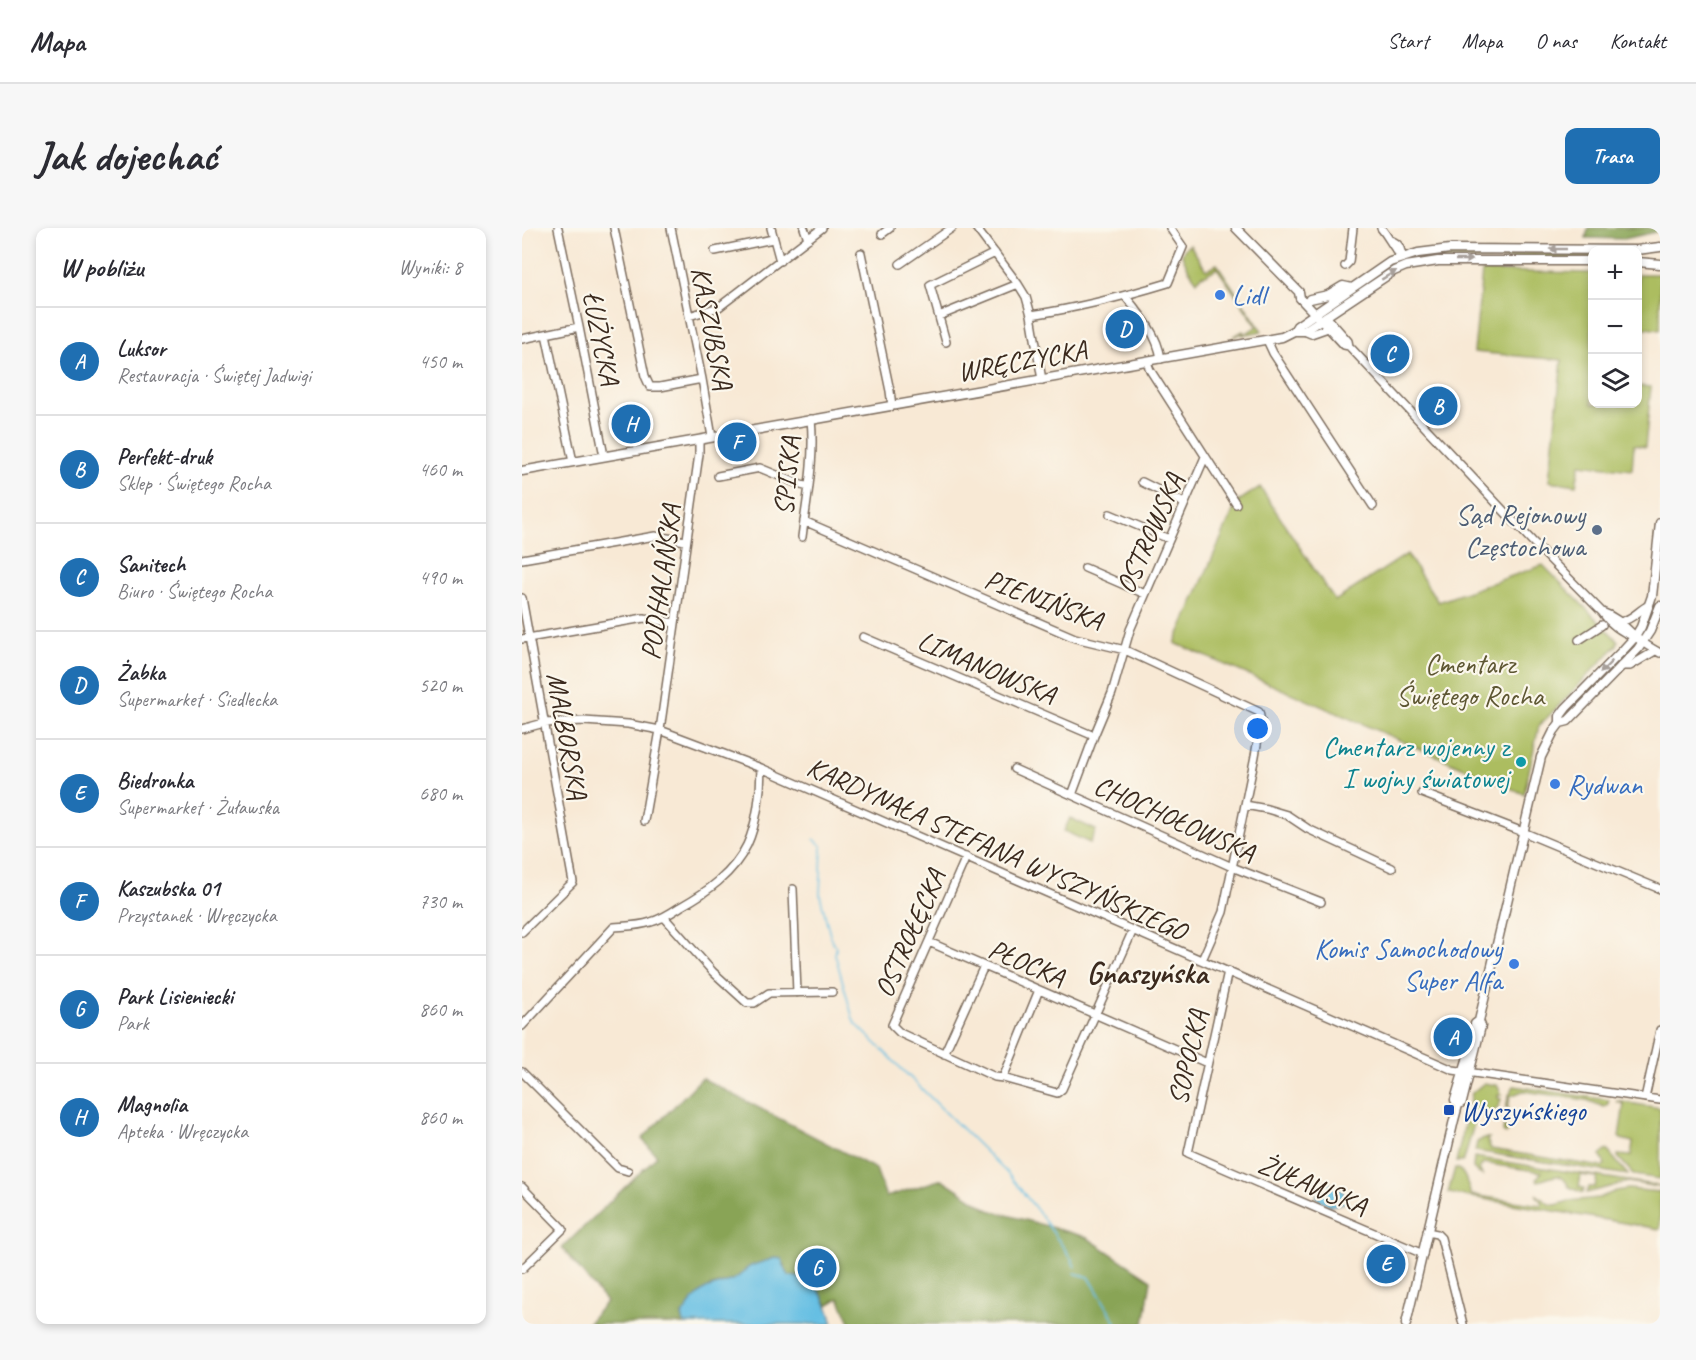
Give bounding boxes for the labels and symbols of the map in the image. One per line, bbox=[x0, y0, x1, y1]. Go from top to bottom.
one-way arrow bbox=[1548, 245, 1567, 254]
one-way arrow bbox=[1455, 255, 1474, 265]
street label: KASZUBSKA bbox=[683, 264, 742, 393]
one-way arrow bbox=[1381, 269, 1397, 280]
place label: Lidl bbox=[1232, 278, 1270, 313]
street label: ŁUŻYCKA bbox=[575, 288, 628, 390]
marker: Lidl bbox=[1213, 288, 1227, 302]
pin: D bbox=[1106, 306, 1144, 352]
street label: WRĘCZYCKA bbox=[955, 332, 1091, 389]
pin: C bbox=[1370, 332, 1410, 376]
pin: B bbox=[1418, 384, 1458, 429]
pin: H bbox=[612, 402, 650, 446]
pin: F bbox=[718, 420, 756, 464]
street label: SPISKA bbox=[766, 434, 807, 517]
street label: OSTROWSKA bbox=[1107, 467, 1192, 599]
place label: Sąd Rejonowy Częstochowa bbox=[1455, 497, 1588, 564]
street label: PODHALAŃSKA bbox=[632, 500, 689, 662]
marker: Sąd Rejonowy Częstochowa bbox=[1590, 523, 1604, 537]
street label: PIENIŃSKA bbox=[980, 561, 1110, 639]
street label: LIMANOWSKA bbox=[913, 623, 1063, 713]
park label: Cmentarz Świętego Rocha bbox=[1396, 646, 1546, 713]
one-way arrow bbox=[1599, 660, 1614, 674]
street label: MALBORSKA bbox=[539, 670, 596, 803]
your location bbox=[1243, 714, 1272, 743]
place label: Cmentarz wojenny z I wojny światowej bbox=[1323, 729, 1512, 796]
street label: KARDYNAŁA STEFANA WYSZYŃSKIEGO bbox=[802, 749, 1195, 949]
marker: Cmentarz wojenny z I wojny światowej bbox=[1514, 755, 1528, 769]
street label: CHOCHOŁOWSKA bbox=[1089, 767, 1262, 870]
place label: Rydwan bbox=[1567, 767, 1644, 802]
marker: Rydwan bbox=[1548, 777, 1562, 791]
street label: OSTROŁĘCKA bbox=[866, 862, 954, 1002]
street label: PŁOCKA bbox=[983, 931, 1071, 994]
place label: Komis Samochodowy Super Alfa bbox=[1314, 931, 1505, 998]
district label: Gnaszyńska bbox=[1087, 954, 1210, 992]
marker: Komis Samochodowy Super Alfa bbox=[1507, 957, 1521, 971]
street label: SOPOCKA bbox=[1160, 1005, 1216, 1108]
pin: A bbox=[1434, 1014, 1472, 1060]
place label: Wyszyńskiego bbox=[1461, 1093, 1588, 1128]
marker: Wyszyńskiego bbox=[1442, 1103, 1456, 1117]
street label: ŻUŁAWSKA bbox=[1253, 1146, 1373, 1223]
pin: E bbox=[1366, 1242, 1406, 1286]
pin: G bbox=[798, 1246, 836, 1290]

